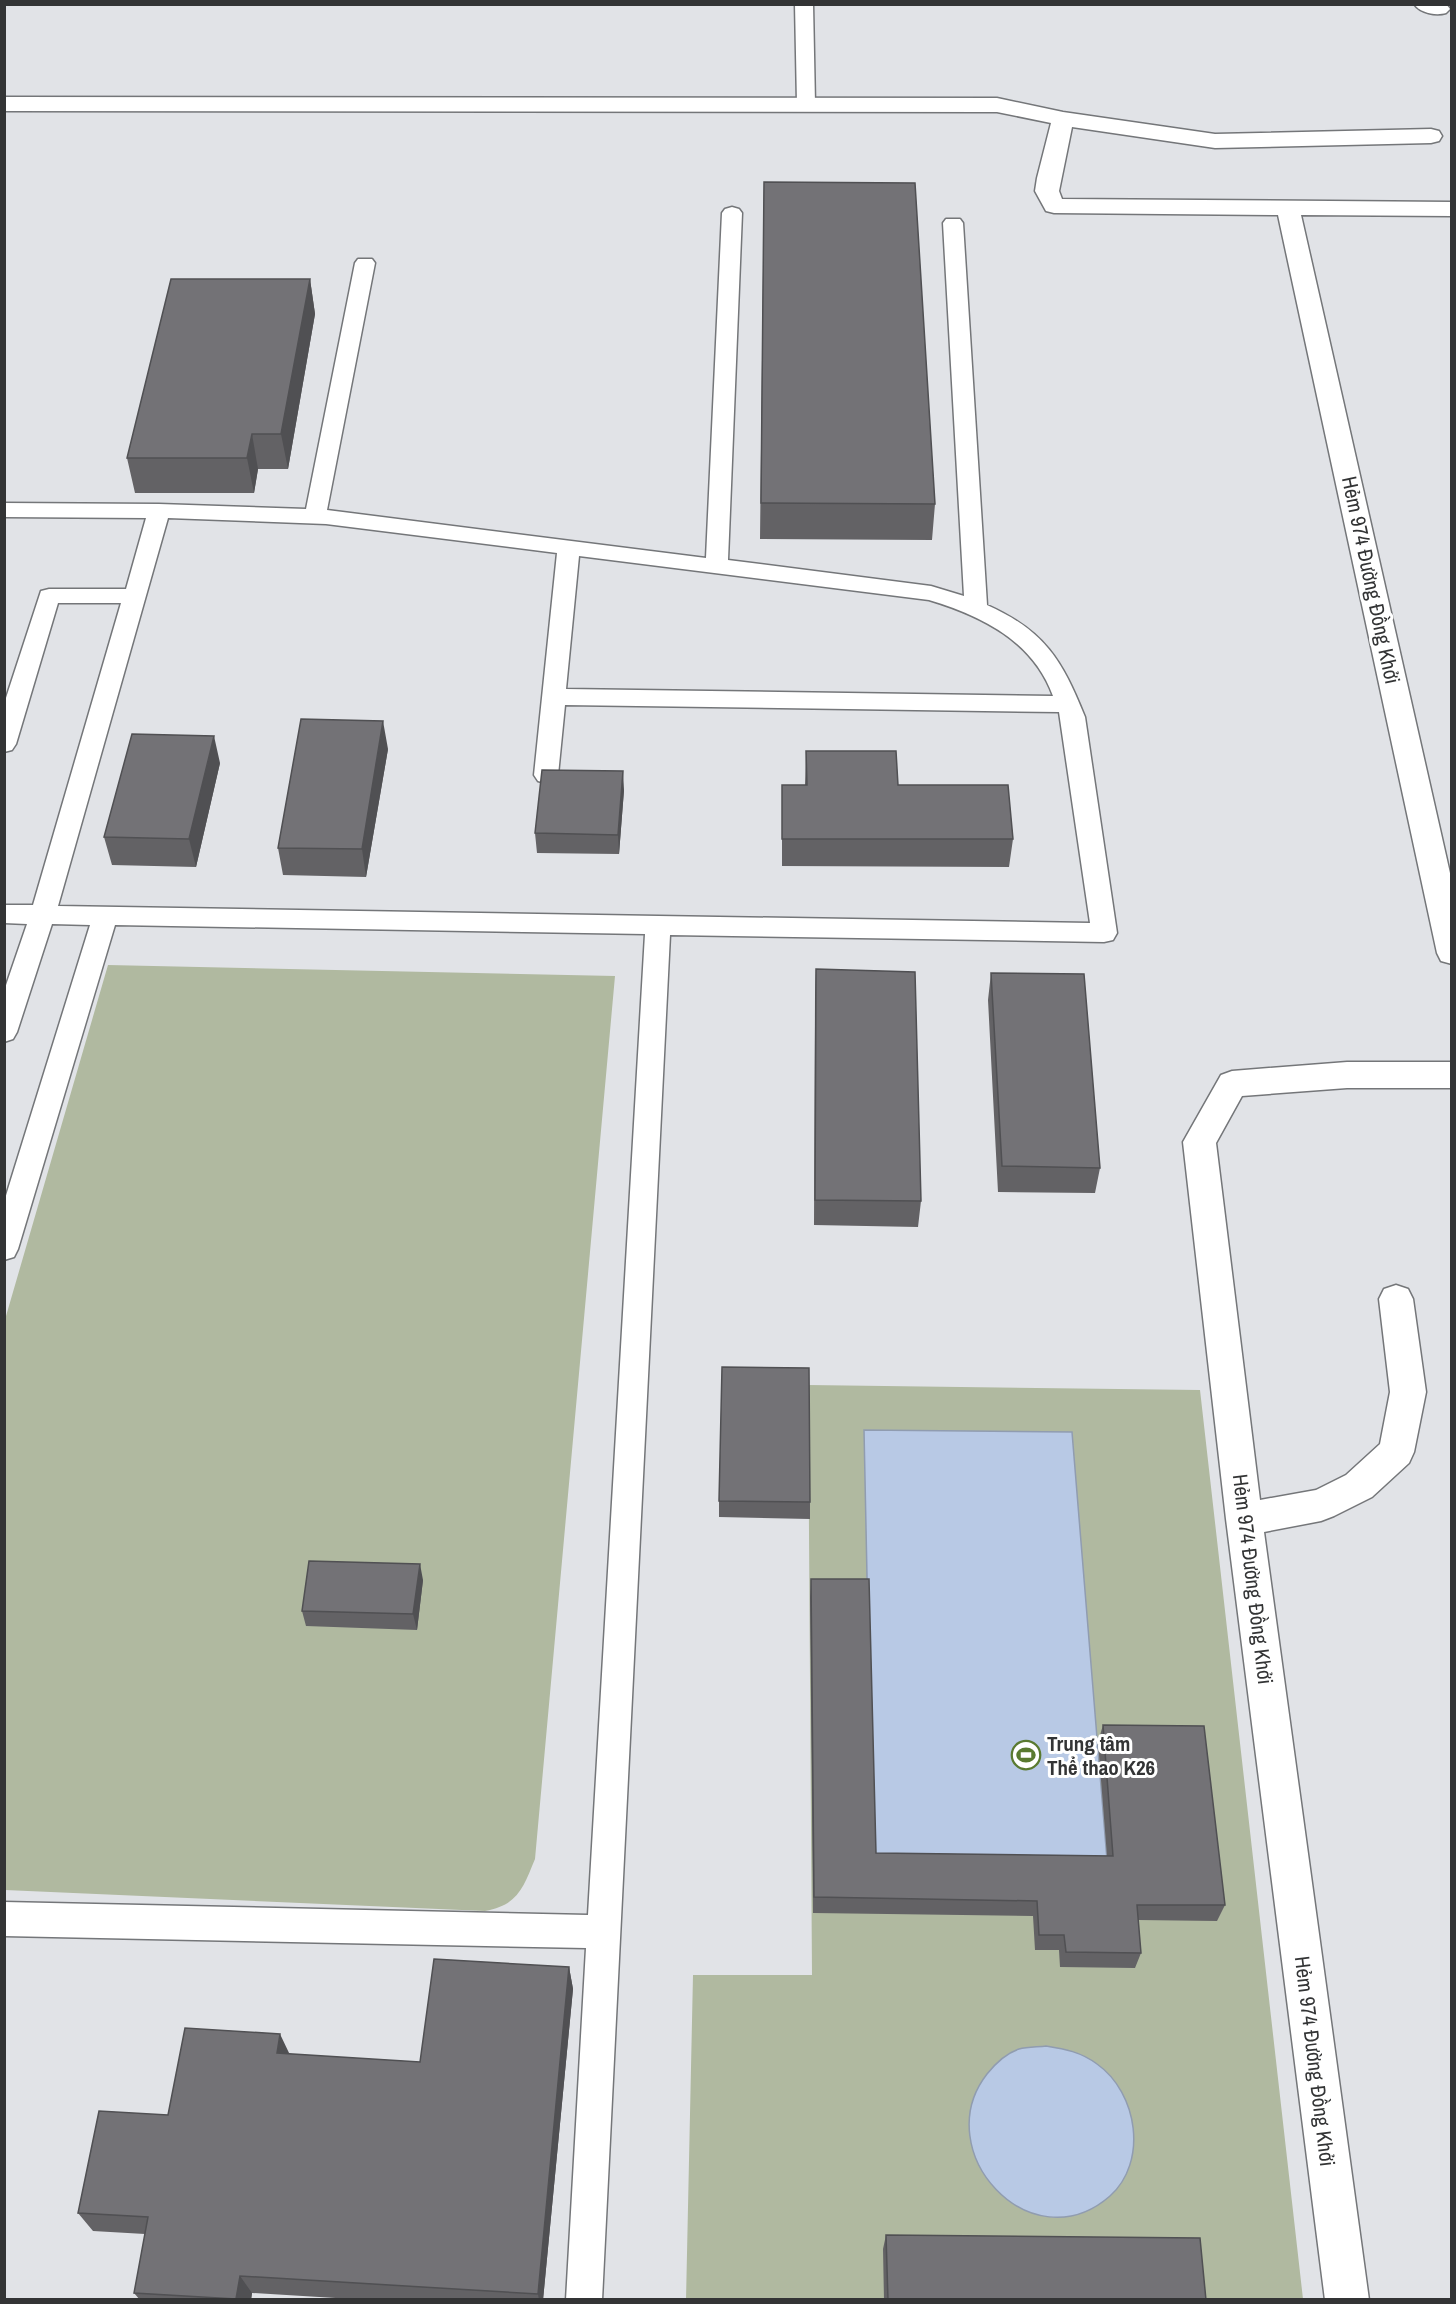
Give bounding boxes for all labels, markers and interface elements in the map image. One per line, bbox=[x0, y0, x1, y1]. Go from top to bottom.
street label: Hẻm 974 Đường Đồng Khởi bbox=[1335, 474, 1407, 686]
street label: Hẻm 974 Đường Đồng Khởi bbox=[1226, 1472, 1280, 1686]
place label: Trung tâm Thể thao K26 bbox=[1047, 1729, 1155, 1782]
sports icon: Trung tâm Thể thao K26 bbox=[1010, 1739, 1042, 1771]
street label: Hẻm 974 Đường Đồng Khởi bbox=[1288, 1954, 1342, 2168]

